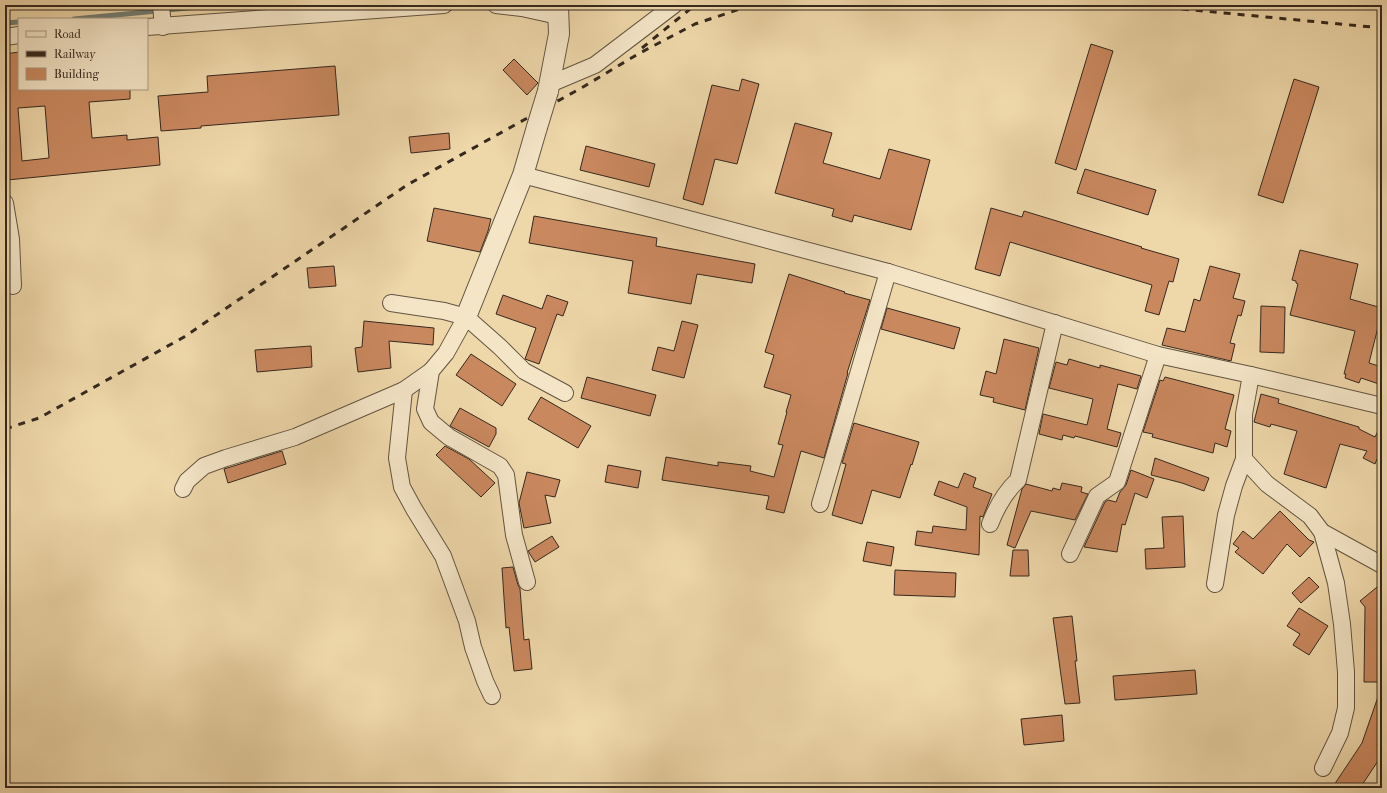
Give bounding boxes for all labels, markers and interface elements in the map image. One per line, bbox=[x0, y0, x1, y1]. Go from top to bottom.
legend bbox=[18, 18, 148, 90]
text: Road bbox=[54, 27, 81, 41]
text: Railway bbox=[54, 47, 96, 61]
text: Building bbox=[54, 67, 99, 81]

